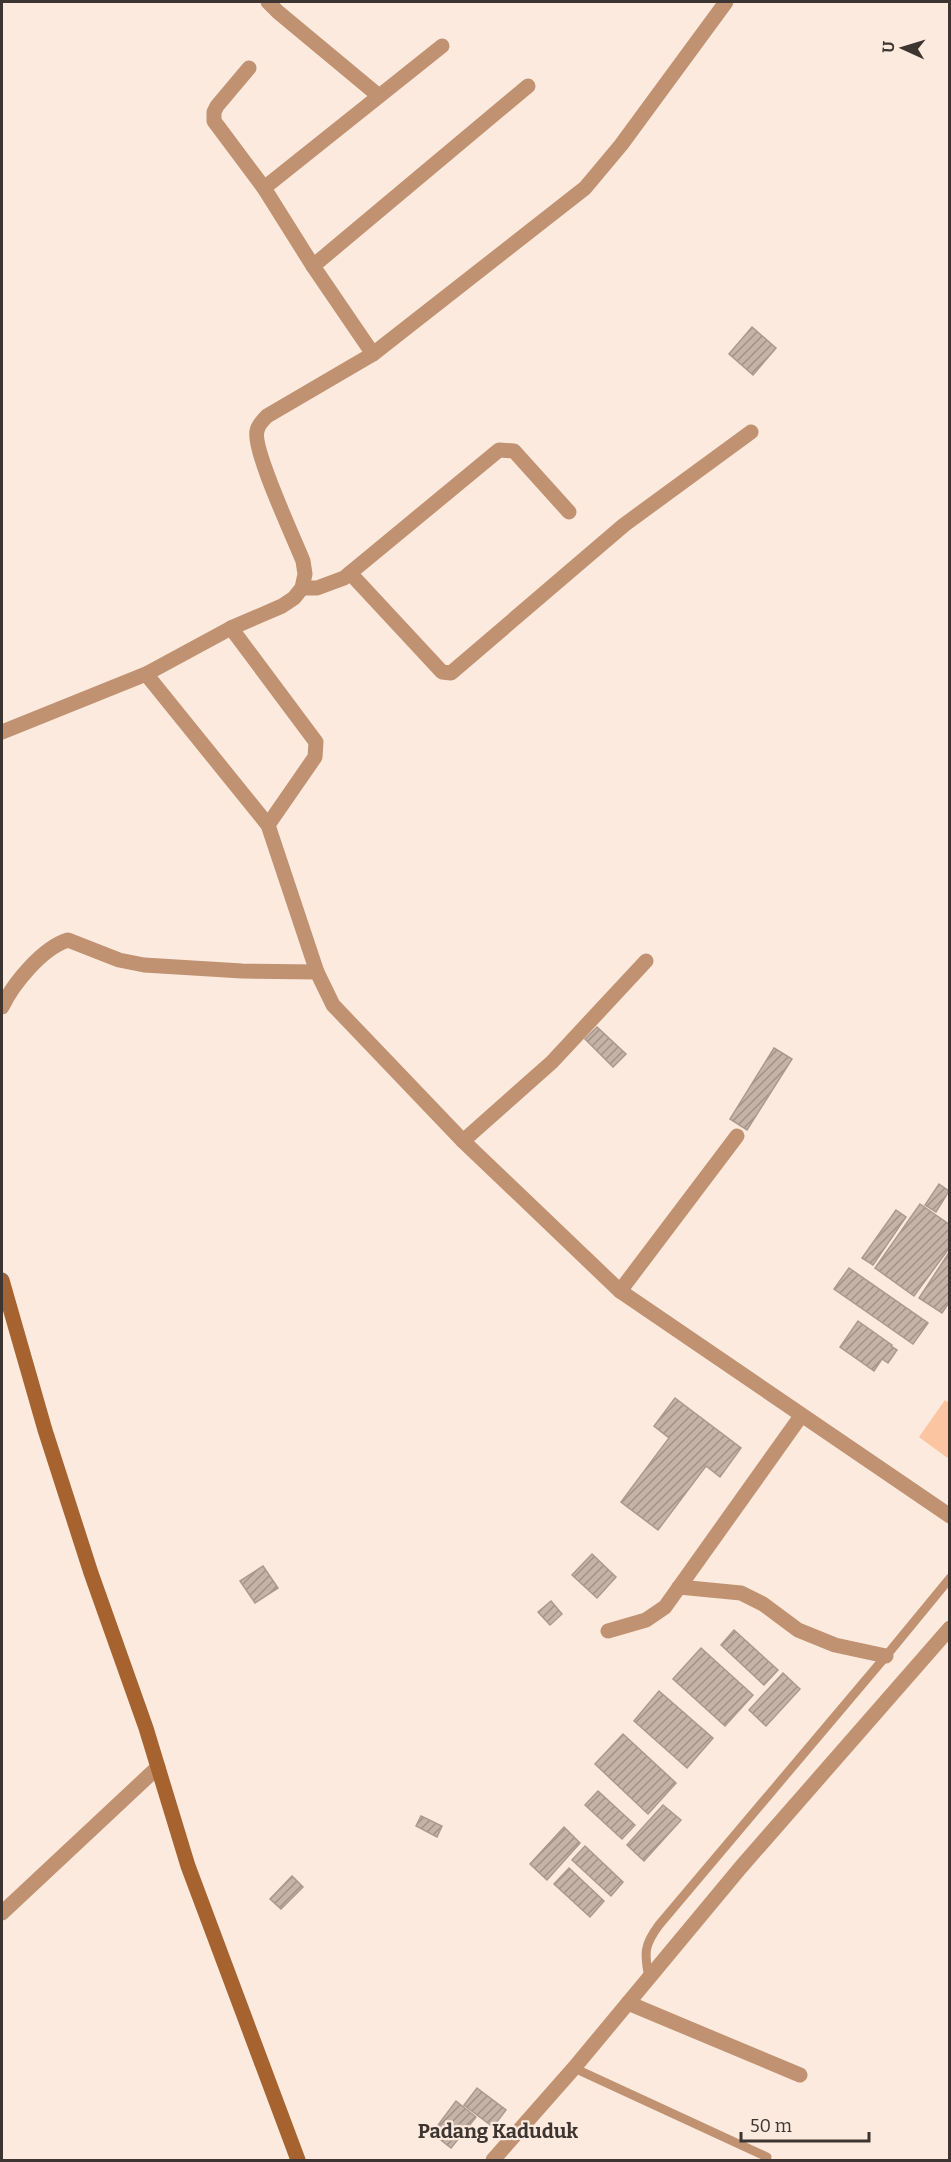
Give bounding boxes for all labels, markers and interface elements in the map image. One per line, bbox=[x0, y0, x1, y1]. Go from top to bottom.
north arrow bbox=[873, 18, 933, 78]
text: U bbox=[879, 40, 898, 54]
scale bar bbox=[741, 2105, 868, 2143]
text: 50 m bbox=[750, 2115, 792, 2137]
district label: Padang Kaduduk bbox=[418, 2119, 578, 2143]

